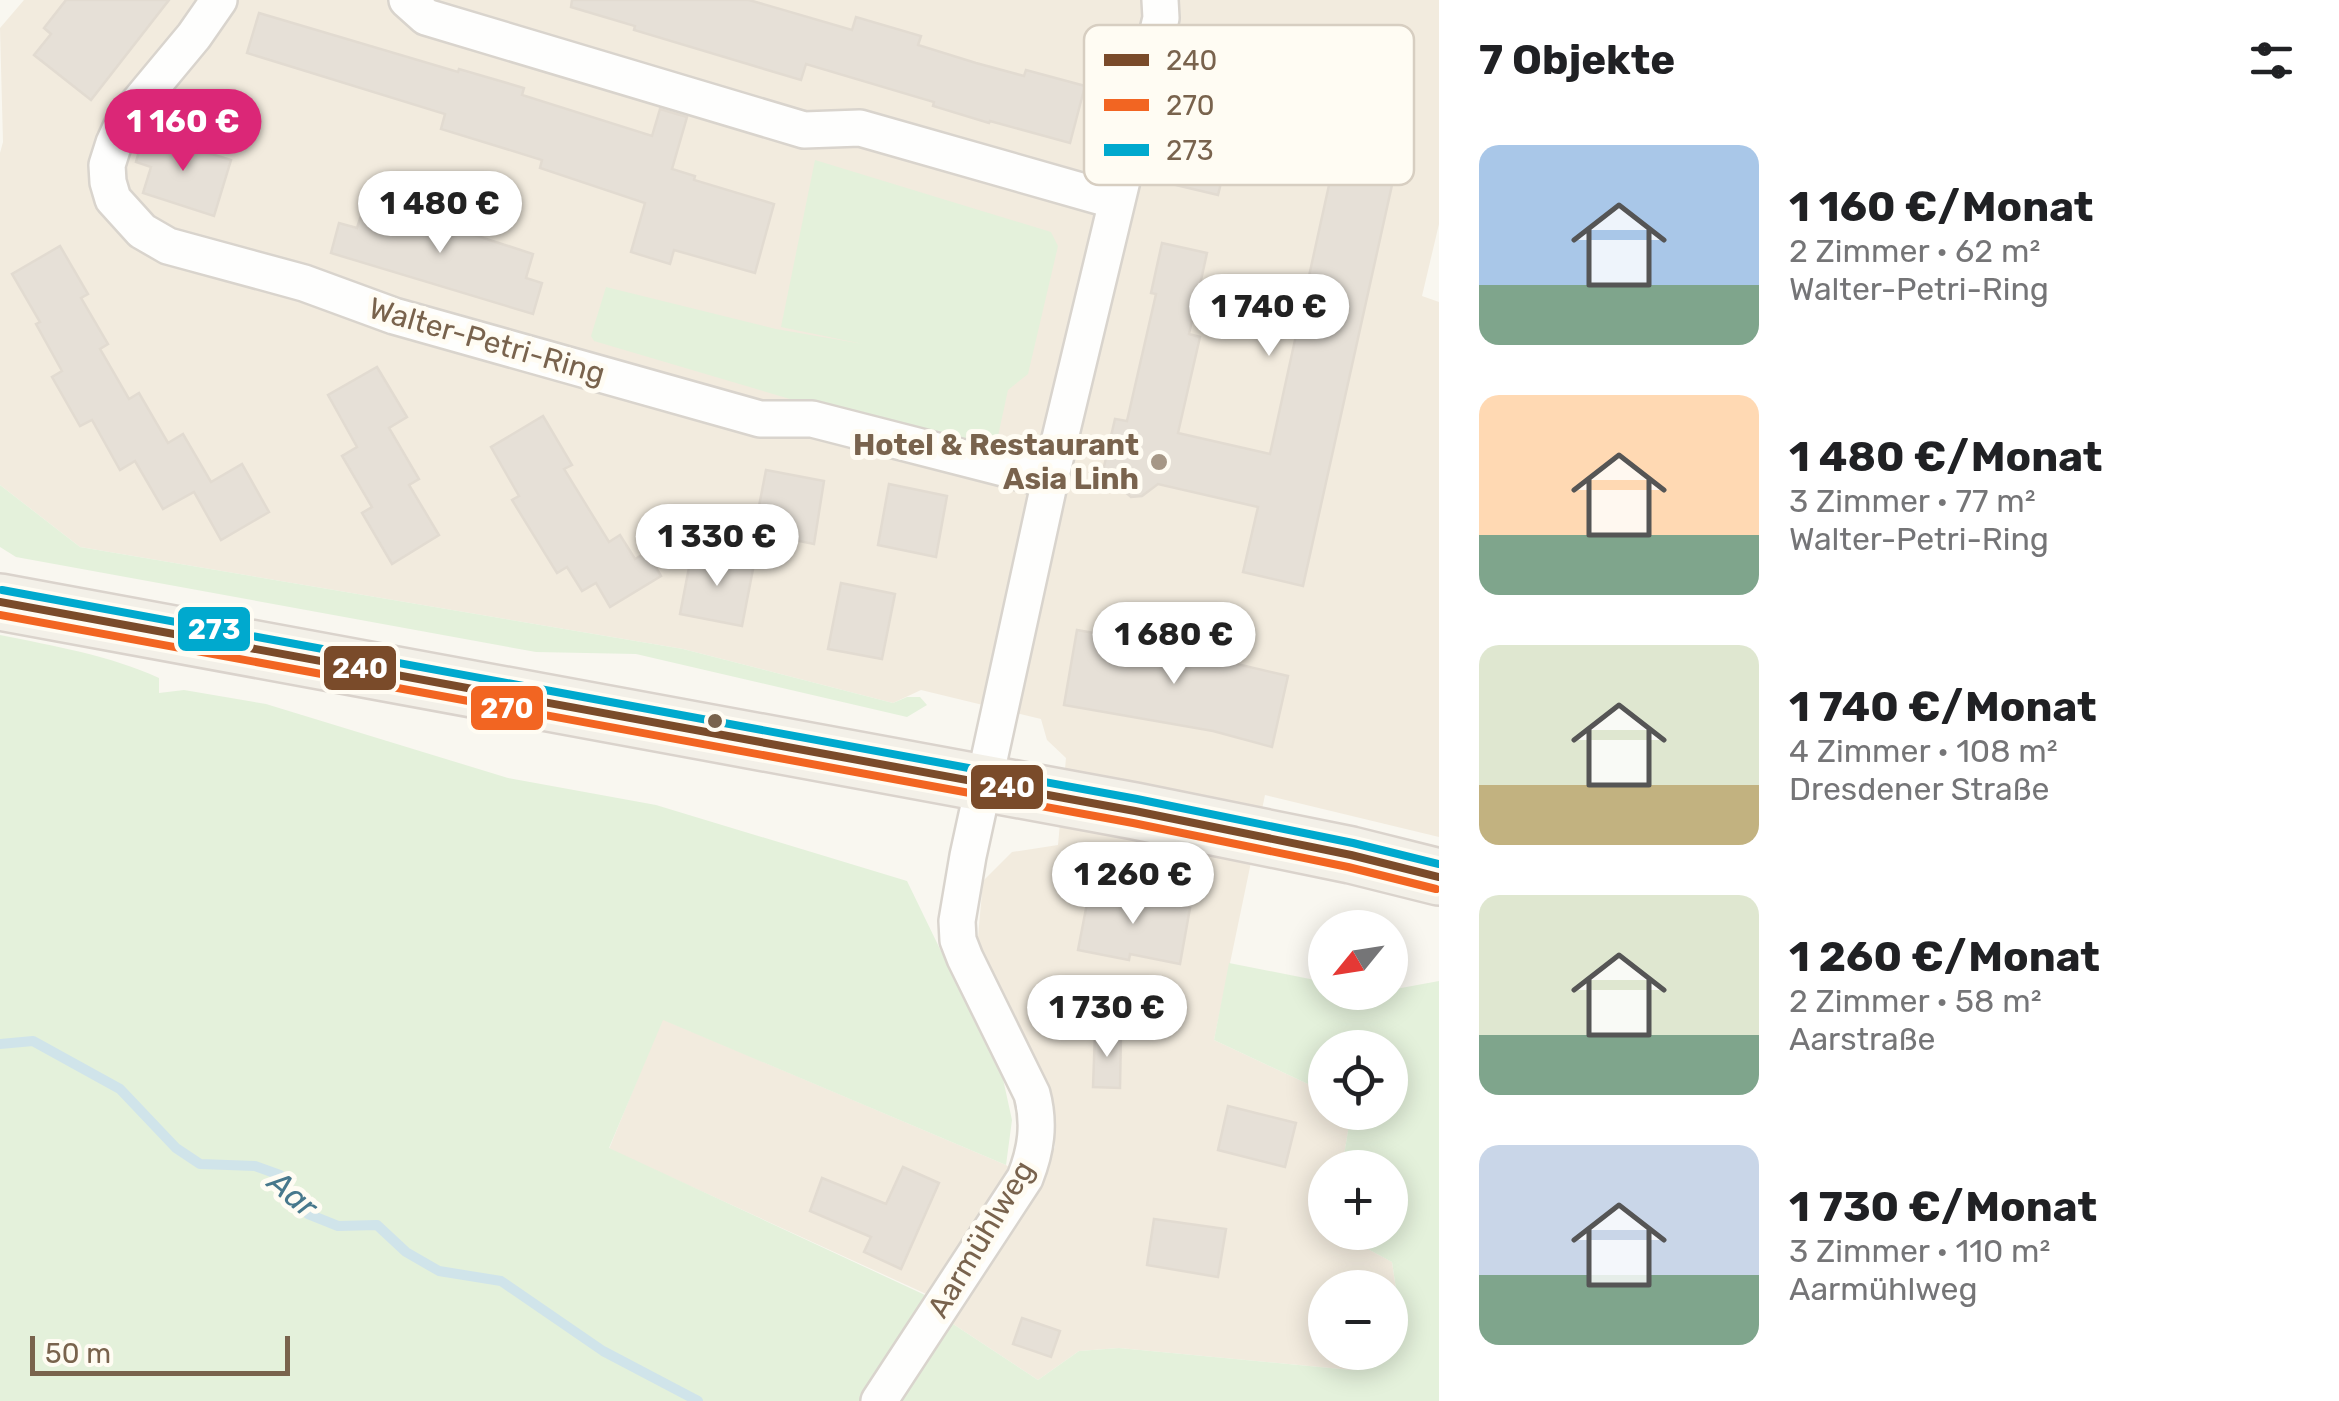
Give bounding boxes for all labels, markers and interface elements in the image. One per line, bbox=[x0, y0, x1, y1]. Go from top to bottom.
legend bbox=[1084, 25, 1414, 185]
icon: filters bbox=[2244, 33, 2299, 88]
text: 7 Objekte bbox=[1479, 35, 1675, 85]
text: 240 bbox=[1166, 44, 1217, 77]
pin: 1 160 € bbox=[91, 89, 275, 174]
text: 270 bbox=[1166, 89, 1215, 122]
text: 1 160 € bbox=[126, 102, 240, 140]
text: 273 bbox=[1166, 134, 1214, 167]
pin: 1 480 € bbox=[348, 171, 532, 256]
text: 1 160 €/Monat bbox=[1789, 182, 2093, 232]
text: 1 480 € bbox=[380, 184, 500, 222]
icon: home bbox=[1559, 185, 1679, 305]
text: 2 Zimmer · 62 m² bbox=[1789, 232, 2040, 270]
text: Walter-Petri-Ring bbox=[1789, 270, 2049, 308]
pin: 1 740 € bbox=[1177, 274, 1361, 359]
text: 1 740 € bbox=[1211, 287, 1327, 325]
street label: Walter-Petri-Ring bbox=[365, 290, 609, 392]
place label: Hotel & Restaurant Asia Linh bbox=[853, 427, 1139, 497]
text: 1 480 €/Monat bbox=[1789, 432, 2102, 482]
icon: home bbox=[1559, 435, 1679, 555]
marker: Hotel & Restaurant Asia Linh bbox=[1148, 451, 1170, 473]
text: 3 Zimmer · 77 m² bbox=[1789, 482, 2036, 520]
pin: 1 330 € bbox=[625, 504, 809, 589]
text: 1 330 € bbox=[658, 517, 776, 555]
text: Walter-Petri-Ring bbox=[1789, 520, 2049, 558]
pin: 1 680 € bbox=[1082, 602, 1266, 687]
line badge: 273 bbox=[176, 605, 252, 653]
text: 273 bbox=[188, 613, 240, 646]
text: 1 680 € bbox=[1115, 615, 1233, 653]
line badge: 240 bbox=[322, 644, 398, 692]
text: 240 bbox=[332, 652, 388, 685]
text: 1 740 €/Monat bbox=[1789, 682, 2097, 732]
line badge: 270 bbox=[469, 684, 545, 732]
icon: home bbox=[1559, 685, 1679, 805]
text: 270 bbox=[480, 692, 534, 725]
unlabelled marker bbox=[705, 711, 725, 731]
text: 4 Zimmer · 108 m² bbox=[1789, 732, 2058, 770]
line badge: 240 bbox=[969, 763, 1045, 811]
text: Dresdener Straße bbox=[1789, 770, 2049, 808]
text: 240 bbox=[979, 771, 1035, 804]
pin: 1 260 € bbox=[1041, 842, 1225, 927]
text: 1 260 € bbox=[1074, 855, 1192, 893]
north arrow bbox=[1308, 910, 1408, 1010]
map controls bbox=[1308, 910, 1408, 1370]
text: 1 260 €/Monat bbox=[1789, 932, 2100, 982]
icon: home bbox=[1559, 935, 1679, 1055]
pin: 1 730 € bbox=[1015, 975, 1199, 1060]
text: 2 Zimmer · 58 m² bbox=[1789, 982, 2042, 1020]
text: 1 730 € bbox=[1049, 988, 1165, 1026]
text: Aarstraße bbox=[1789, 1020, 1935, 1058]
button: locate bbox=[1308, 1030, 1408, 1130]
button: + bbox=[1308, 1150, 1408, 1250]
street label: Aarmühlweg bbox=[920, 1154, 1042, 1324]
water label: Aar bbox=[259, 1161, 327, 1227]
text: 1 730 €/Monat bbox=[1789, 1182, 2097, 1232]
icon: home bbox=[1559, 1185, 1679, 1305]
text: 3 Zimmer · 110 m² bbox=[1789, 1232, 2050, 1270]
button: − bbox=[1308, 1270, 1408, 1370]
text: Aarmühlweg bbox=[1789, 1270, 1978, 1308]
scale bar bbox=[30, 1331, 290, 1376]
text: 50 m bbox=[45, 1337, 111, 1370]

